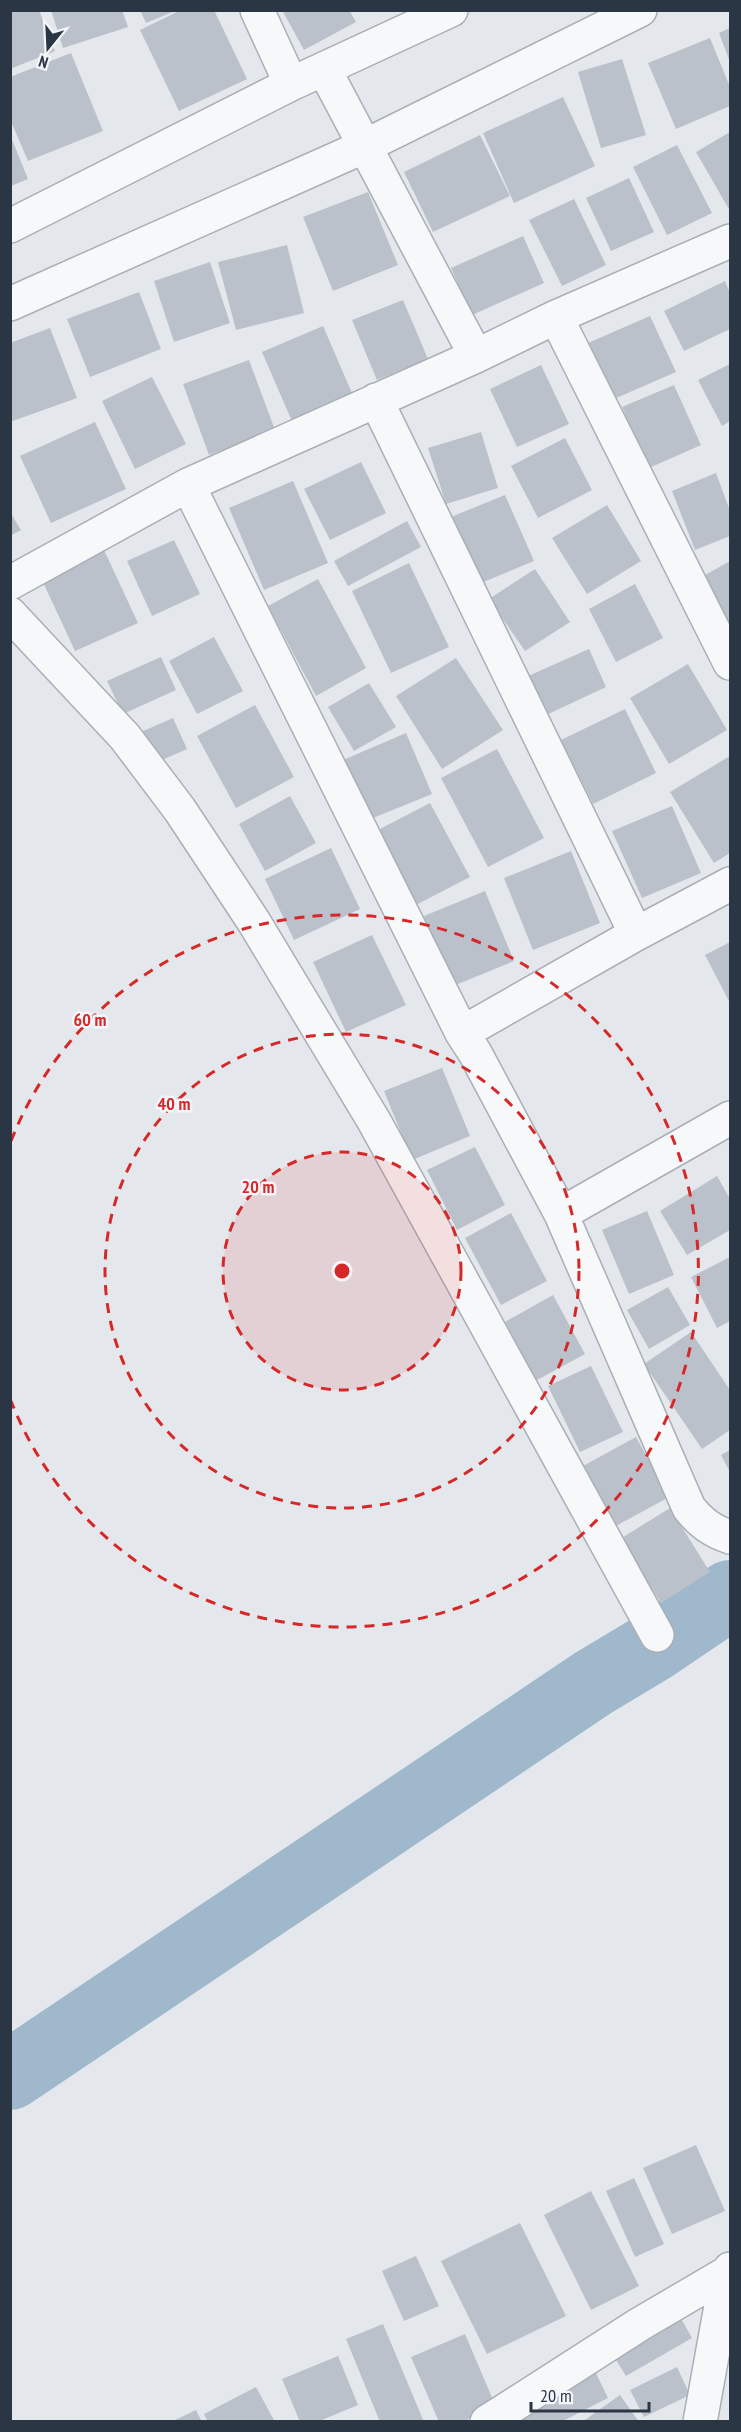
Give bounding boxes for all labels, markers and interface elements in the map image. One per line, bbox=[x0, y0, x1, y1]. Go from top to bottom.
north arrow bbox=[18, 18, 78, 78]
text: N bbox=[36, 51, 51, 73]
text: 60 m bbox=[74, 1008, 106, 1031]
text: 40 m bbox=[158, 1092, 190, 1115]
text: 20 m bbox=[242, 1175, 274, 1198]
centre of rings bbox=[332, 1261, 352, 1281]
scale bar bbox=[531, 2375, 650, 2413]
text: 20 m bbox=[540, 2384, 572, 2407]

